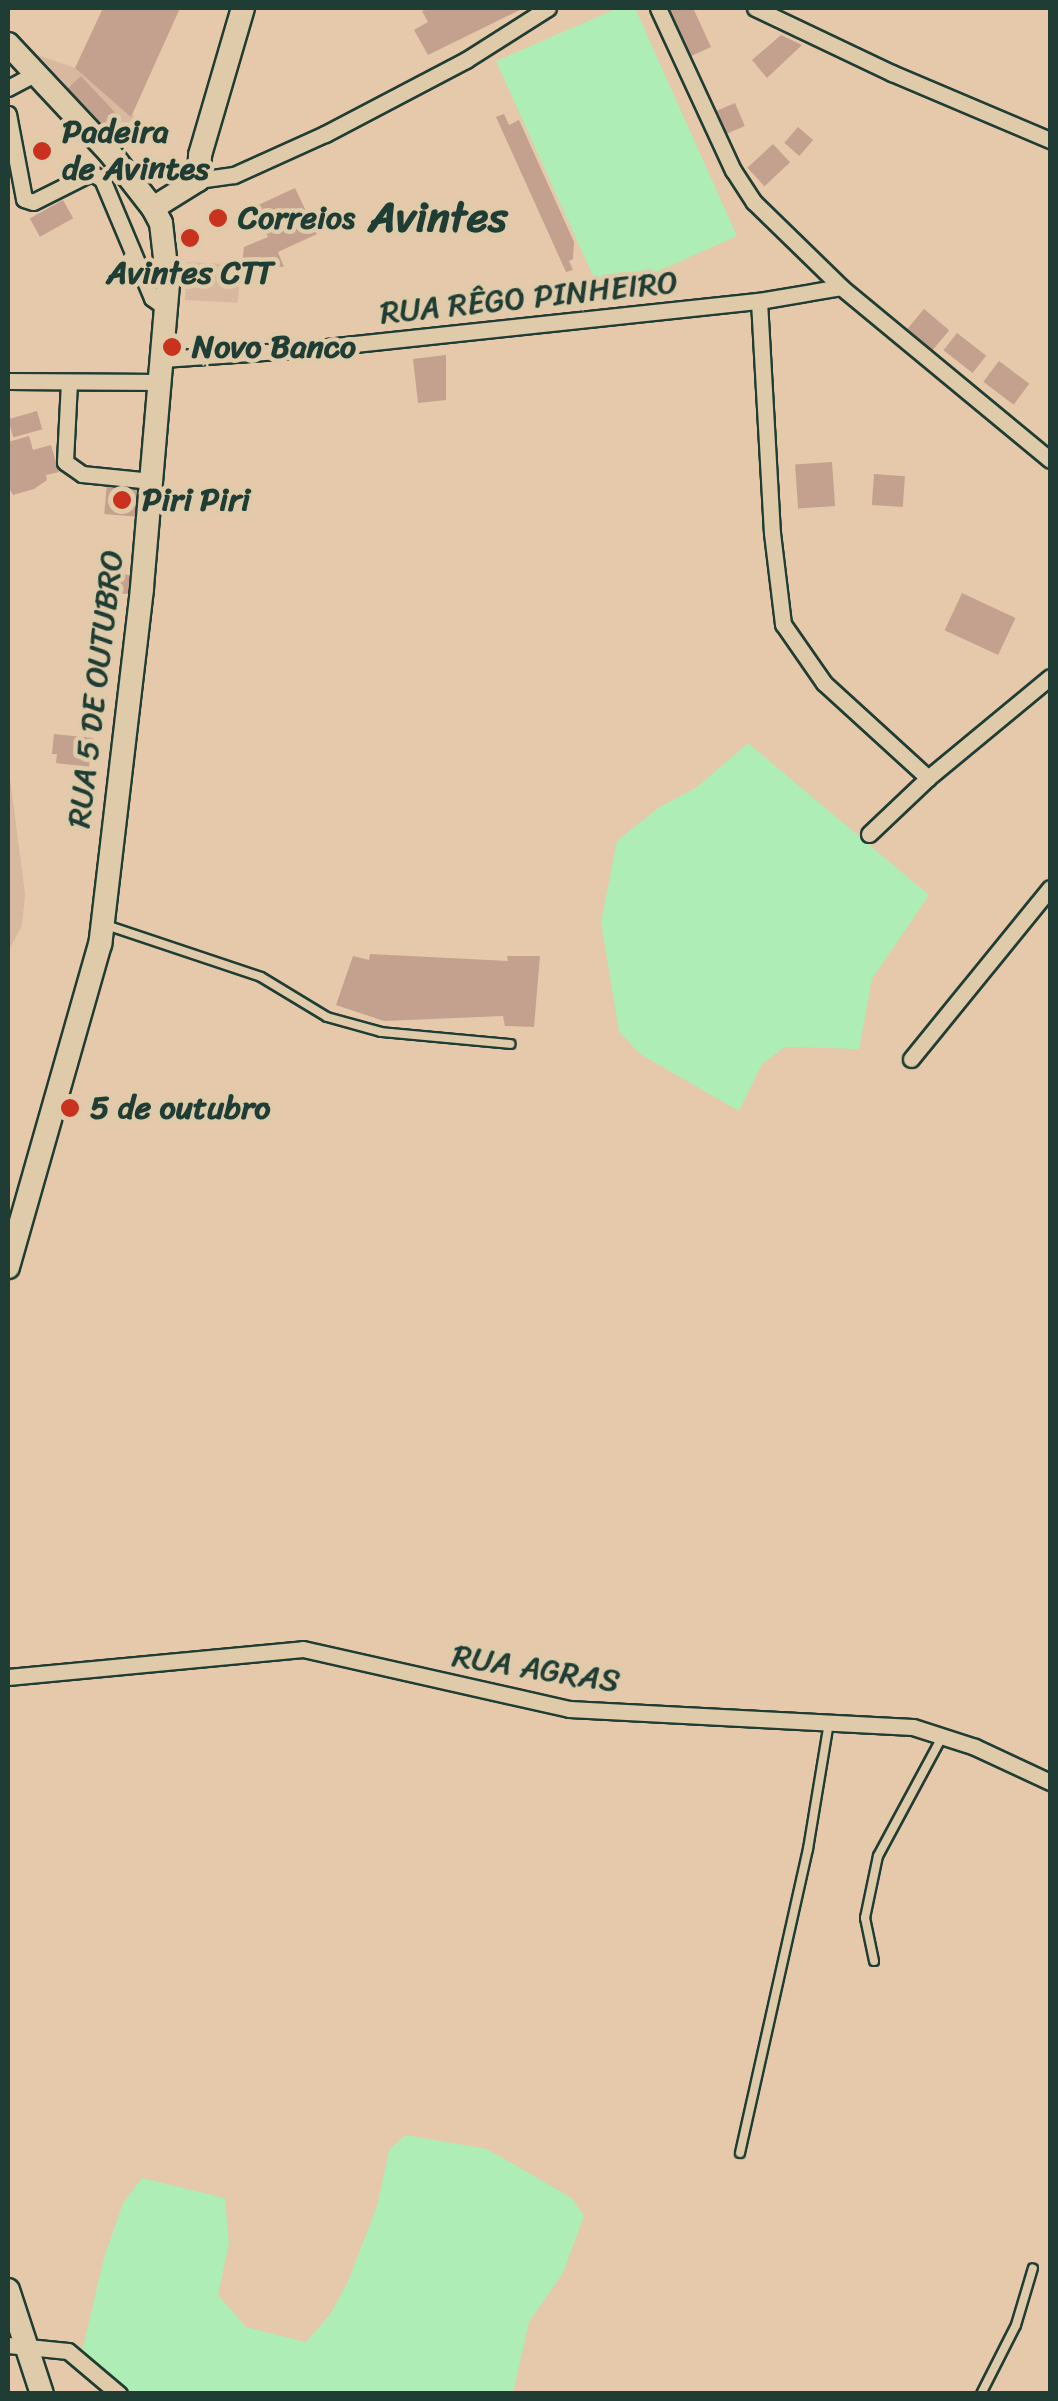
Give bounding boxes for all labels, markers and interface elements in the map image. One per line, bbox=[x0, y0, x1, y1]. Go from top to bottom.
place label: Padeira de Avintes bbox=[62, 114, 210, 189]
marker: Padeira de Avintes bbox=[31, 140, 53, 162]
district label: Avintes bbox=[368, 192, 508, 242]
place label: Correios bbox=[238, 199, 355, 237]
marker: Correios bbox=[207, 207, 229, 229]
marker: Avintes CTT bbox=[179, 227, 201, 249]
place label: Avintes CTT bbox=[106, 254, 274, 292]
street label: RUA RÊGO PINHEIRO bbox=[378, 263, 680, 333]
place label: Novo Banco bbox=[192, 328, 356, 366]
marker: Novo Banco bbox=[161, 336, 183, 358]
place label: Piri Piri bbox=[142, 481, 251, 519]
marker: Piri Piri bbox=[111, 489, 133, 511]
street label: RUA 5 DE OUTUBRO bbox=[60, 547, 132, 831]
place label: 5 de outubro bbox=[90, 1089, 271, 1127]
marker: 5 de outubro bbox=[59, 1097, 81, 1119]
street label: RUA AGRAS bbox=[451, 1637, 621, 1701]

